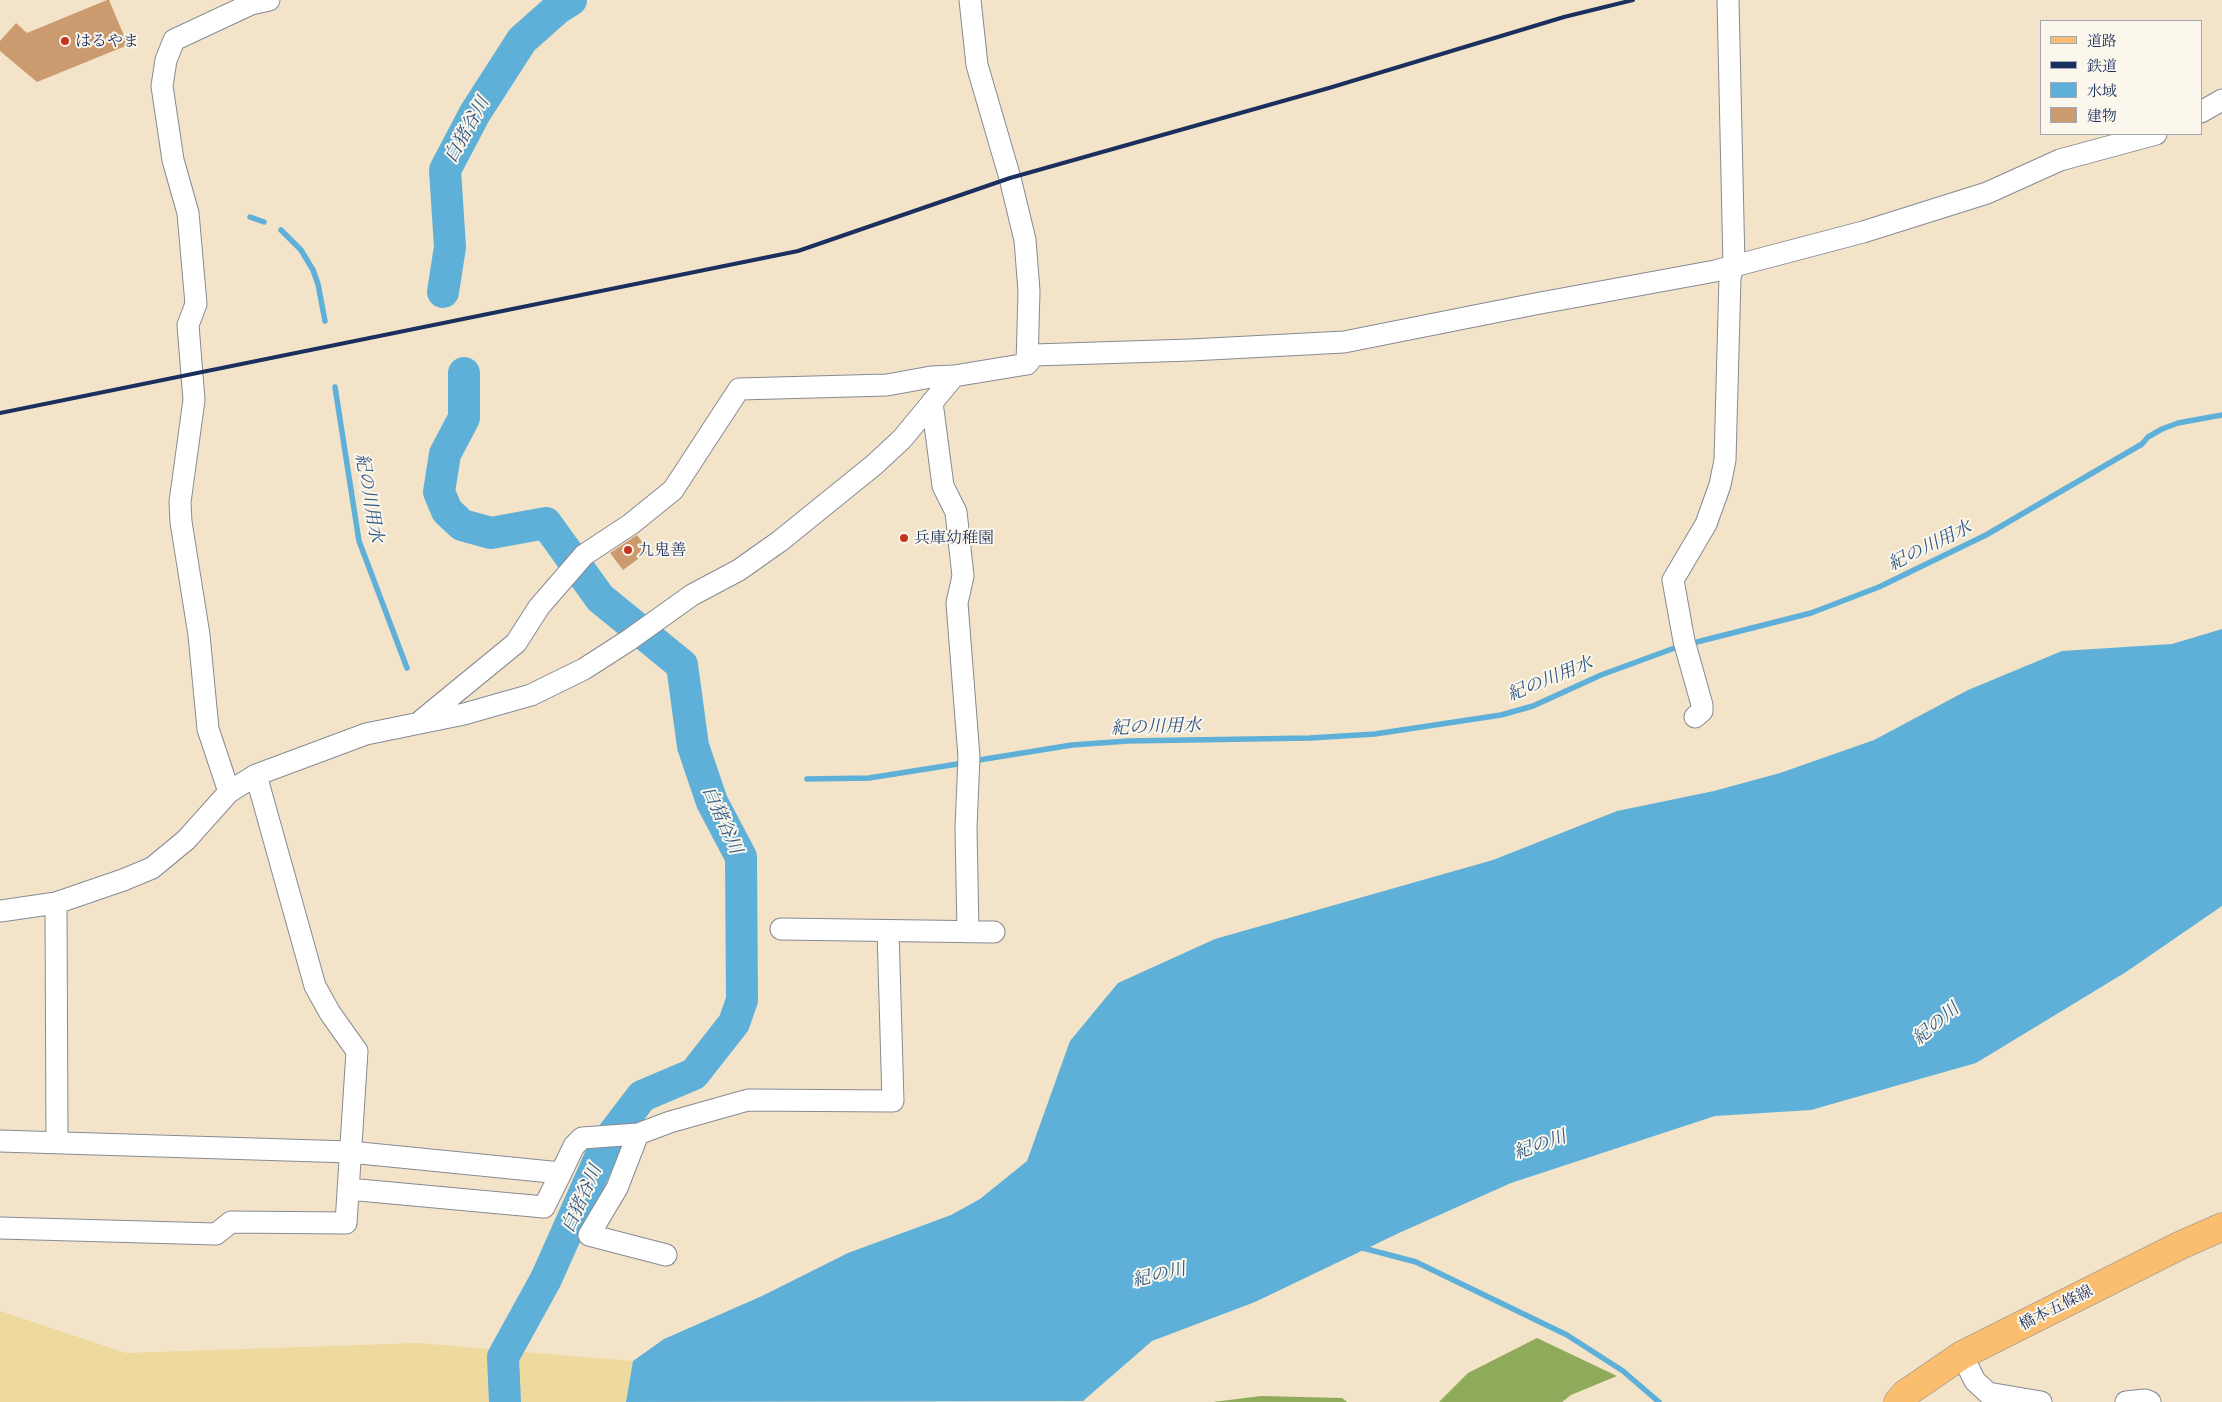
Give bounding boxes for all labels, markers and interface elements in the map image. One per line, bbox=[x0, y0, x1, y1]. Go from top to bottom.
legend bbox=[2040, 20, 2202, 135]
place label: はるやま bbox=[75, 31, 139, 51]
text: 道路 bbox=[2087, 31, 2117, 50]
marker: はるやま bbox=[59, 35, 71, 47]
text: 鉄道 bbox=[2087, 56, 2117, 75]
text: 水域 bbox=[2087, 81, 2117, 100]
water label: 白猪谷川 bbox=[440, 93, 494, 167]
text: 建物 bbox=[2087, 106, 2117, 125]
water label: 紀の川用水 bbox=[351, 452, 387, 544]
water label: 紀の川用水 bbox=[1885, 517, 1975, 575]
place label: 兵庫幼稚園 bbox=[914, 528, 994, 548]
marker: 兵庫幼稚園 bbox=[898, 532, 910, 544]
place label: 九鬼善 bbox=[638, 540, 686, 560]
marker: 九鬼善 bbox=[622, 544, 634, 556]
water label: 紀の川用水 bbox=[1504, 652, 1596, 706]
water label: 紀の川用水 bbox=[1111, 715, 1201, 739]
water label: 白猪谷川 bbox=[697, 783, 747, 857]
water label: 紀の川 bbox=[1908, 998, 1964, 1050]
water label: 紀の川 bbox=[1511, 1126, 1569, 1164]
water label: 白猪谷川 bbox=[557, 1162, 607, 1236]
water label: 紀の川 bbox=[1130, 1258, 1188, 1292]
street label: 橋本五條線 bbox=[2016, 1281, 2096, 1335]

